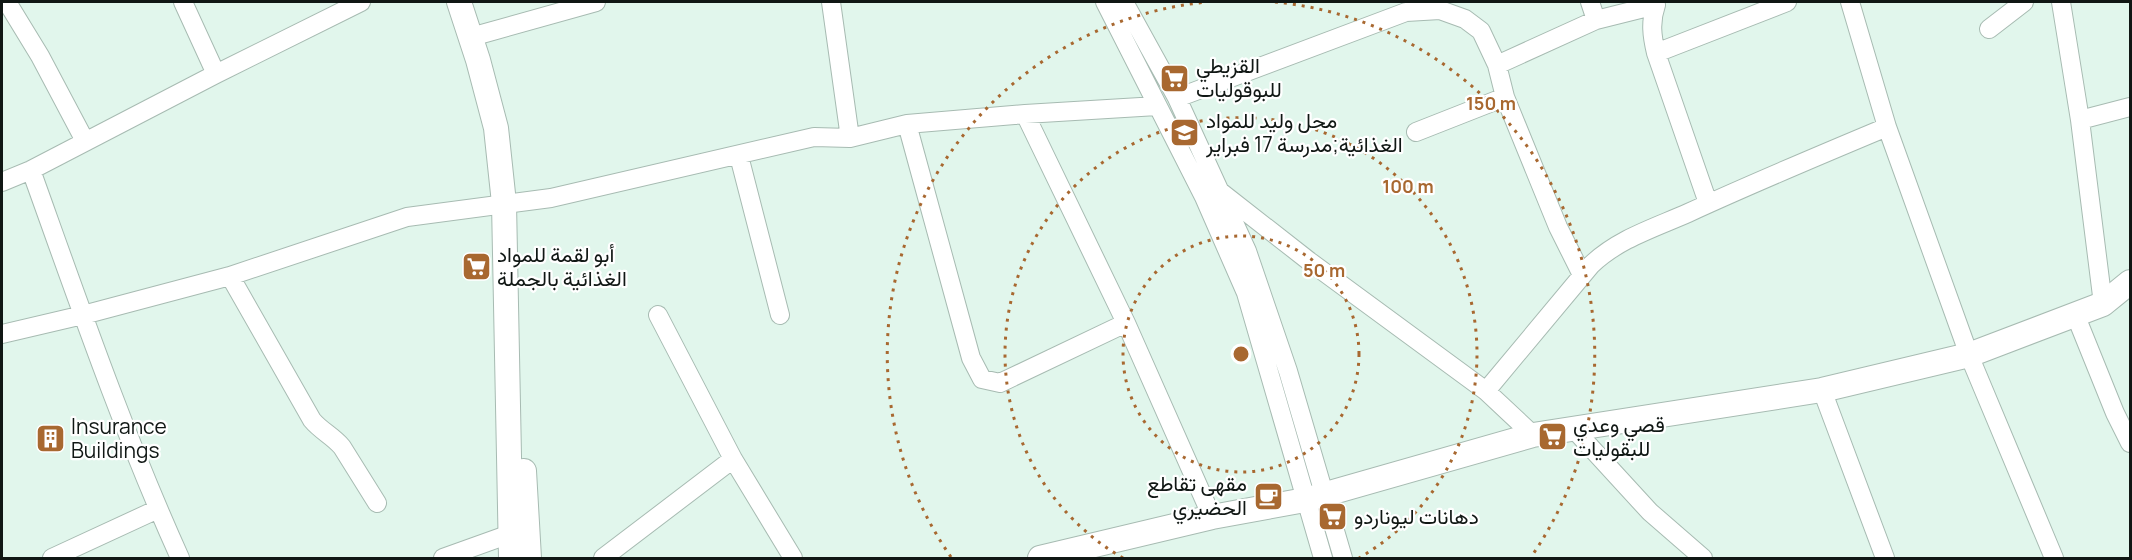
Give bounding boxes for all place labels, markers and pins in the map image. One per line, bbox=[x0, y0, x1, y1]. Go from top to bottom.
place label: القزيطي للبوقوليات bbox=[1196, 51, 1282, 103]
supermarket icon: القزيطي للبوقوليات bbox=[1159, 62, 1191, 94]
place label: محل وليد للمواد الغذائية;مدرسة 17 فبراير bbox=[1205, 106, 1403, 158]
school or university icon: محل وليد للمواد الغذائية;مدرسة 17 فبراير bbox=[1169, 117, 1201, 149]
place label: أبو لقمة للمواد الغذائية بالجملة bbox=[497, 240, 627, 292]
supermarket icon: أبو لقمة للمواد الغذائية بالجملة bbox=[460, 251, 492, 283]
centre of rings bbox=[1231, 344, 1251, 364]
place label: قصي وعدي للبقوليات bbox=[1573, 410, 1665, 462]
place label: Insurance Buildings bbox=[71, 412, 167, 464]
supermarket icon: قصي وعدي للبقوليات bbox=[1536, 421, 1568, 453]
building icon: Insurance Buildings bbox=[34, 423, 66, 455]
place label: مقهى تقاطع الحضيري bbox=[1147, 469, 1247, 525]
cafe icon: مقهى تقاطع الحضيري bbox=[1252, 480, 1284, 512]
supermarket icon: دهانات ليوناردو bbox=[1317, 501, 1349, 533]
place label: دهانات ليوناردو bbox=[1354, 502, 1479, 530]

